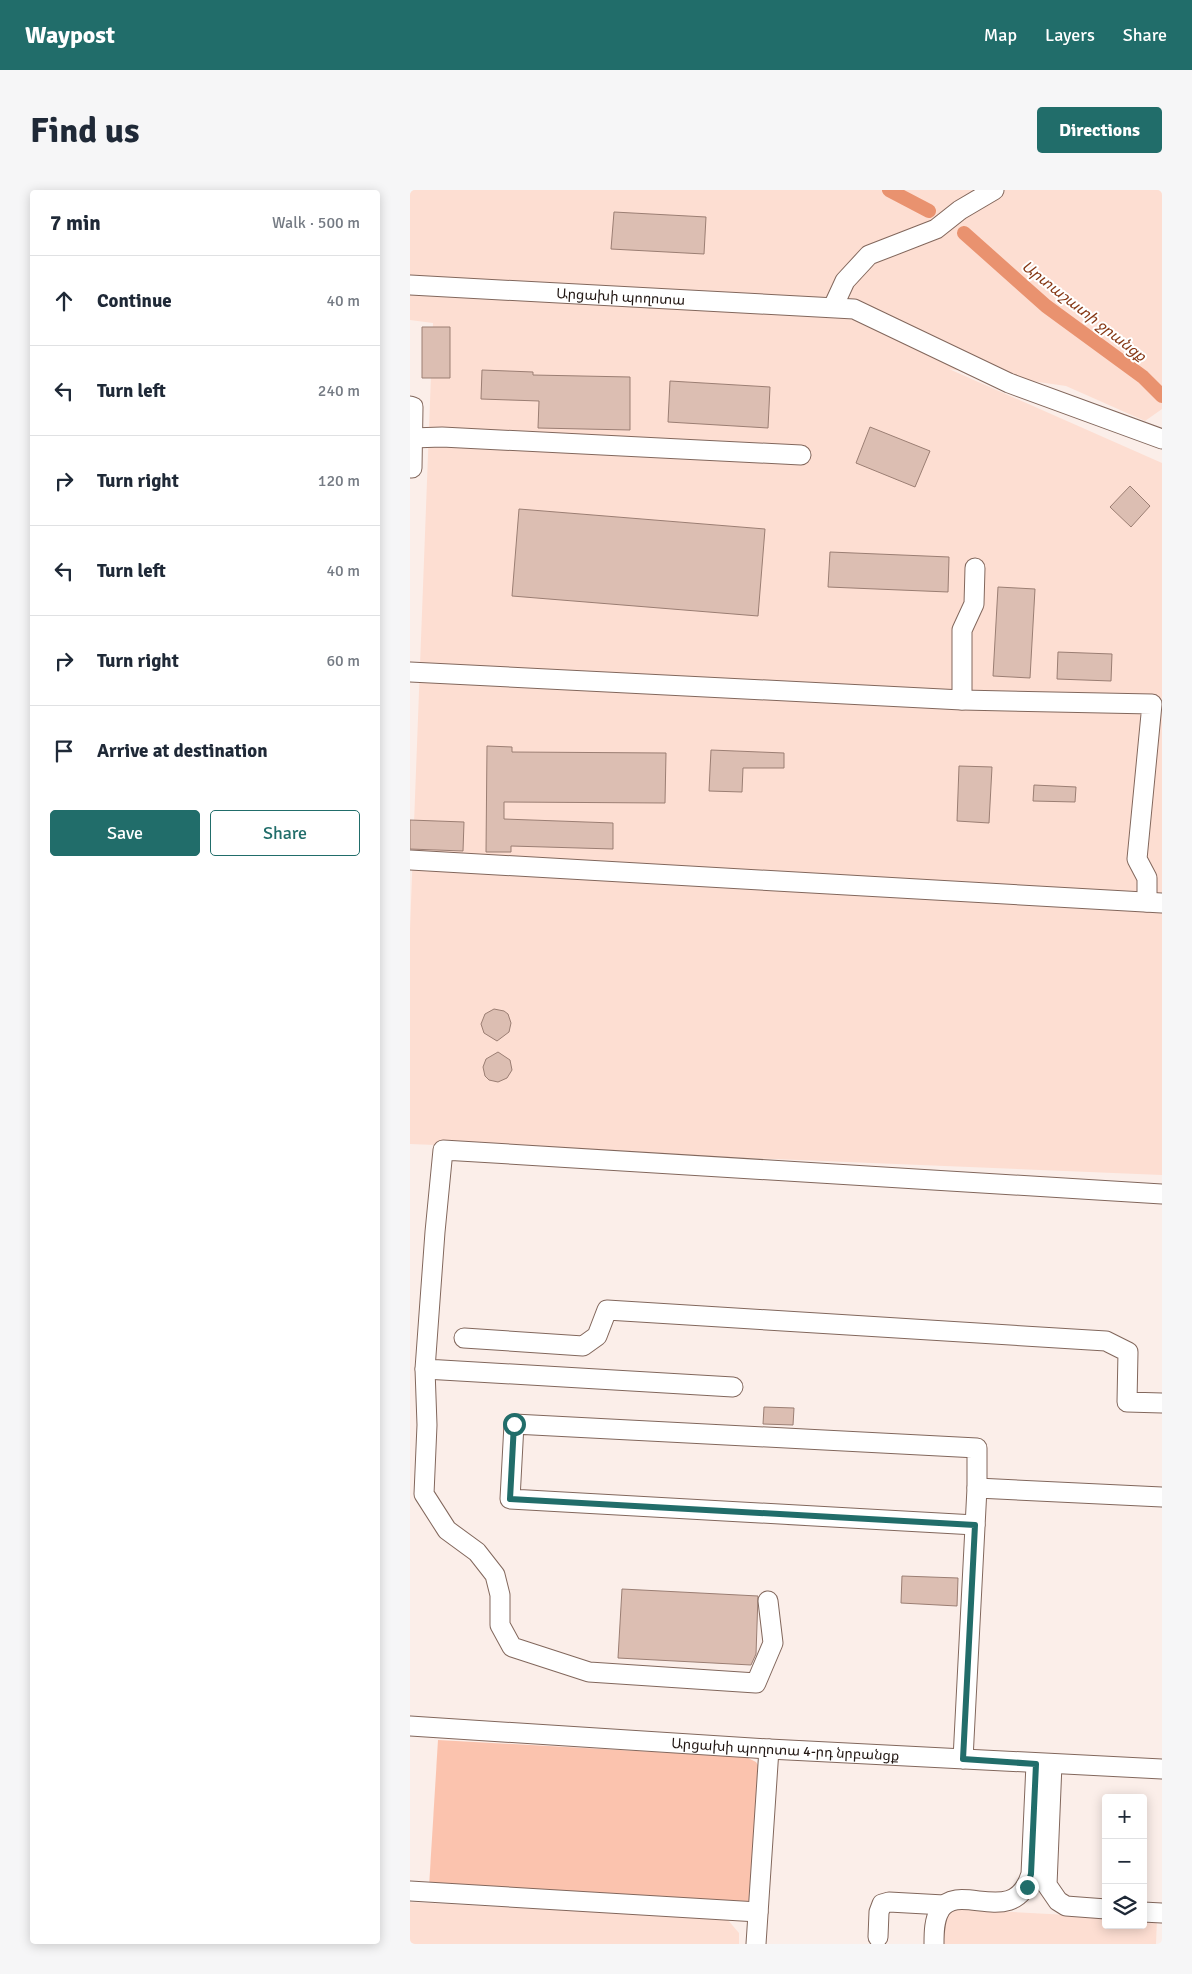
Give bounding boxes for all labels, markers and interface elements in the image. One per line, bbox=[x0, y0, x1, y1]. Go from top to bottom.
text: Waypost bbox=[25, 20, 115, 50]
text: Map bbox=[984, 24, 1017, 46]
text: Layers bbox=[1045, 24, 1095, 46]
text: Share bbox=[1123, 24, 1167, 46]
button: Directions bbox=[1037, 107, 1162, 153]
text: Find us bbox=[30, 109, 140, 152]
text: 7 min bbox=[50, 210, 101, 236]
text: Walk · 500 m bbox=[272, 213, 360, 233]
water label: Արտաշատի ջրանցք bbox=[1018, 257, 1151, 366]
street label: Արցախի պողոտա bbox=[556, 284, 686, 308]
icon: ahead bbox=[50, 287, 78, 315]
text: Continue bbox=[97, 289, 172, 313]
text: 40 m bbox=[326, 291, 360, 311]
icon: left bbox=[50, 377, 78, 405]
text: Turn left bbox=[97, 379, 166, 403]
text: 240 m bbox=[318, 381, 360, 401]
icon: right bbox=[50, 467, 78, 495]
text: Turn right bbox=[97, 469, 179, 493]
text: 120 m bbox=[318, 471, 360, 491]
icon: left bbox=[50, 557, 78, 585]
text: Turn left bbox=[97, 559, 166, 583]
text: 40 m bbox=[326, 561, 360, 581]
icon: right bbox=[50, 647, 78, 675]
text: Turn right bbox=[97, 649, 179, 673]
text: 60 m bbox=[326, 651, 360, 671]
icon: arrive bbox=[50, 737, 78, 765]
text: Arrive at destination bbox=[97, 739, 268, 763]
button: Save bbox=[50, 810, 200, 856]
button: Share bbox=[210, 810, 360, 856]
route start bbox=[503, 1413, 526, 1436]
street label: Արցախի պողոտա 4-րդ նրբանցք bbox=[671, 1734, 900, 1764]
map controls bbox=[1102, 1794, 1147, 1929]
button: + bbox=[1102, 1794, 1147, 1839]
button: − bbox=[1102, 1839, 1147, 1884]
route end bbox=[1016, 1876, 1039, 1899]
button: layers bbox=[1102, 1884, 1147, 1929]

